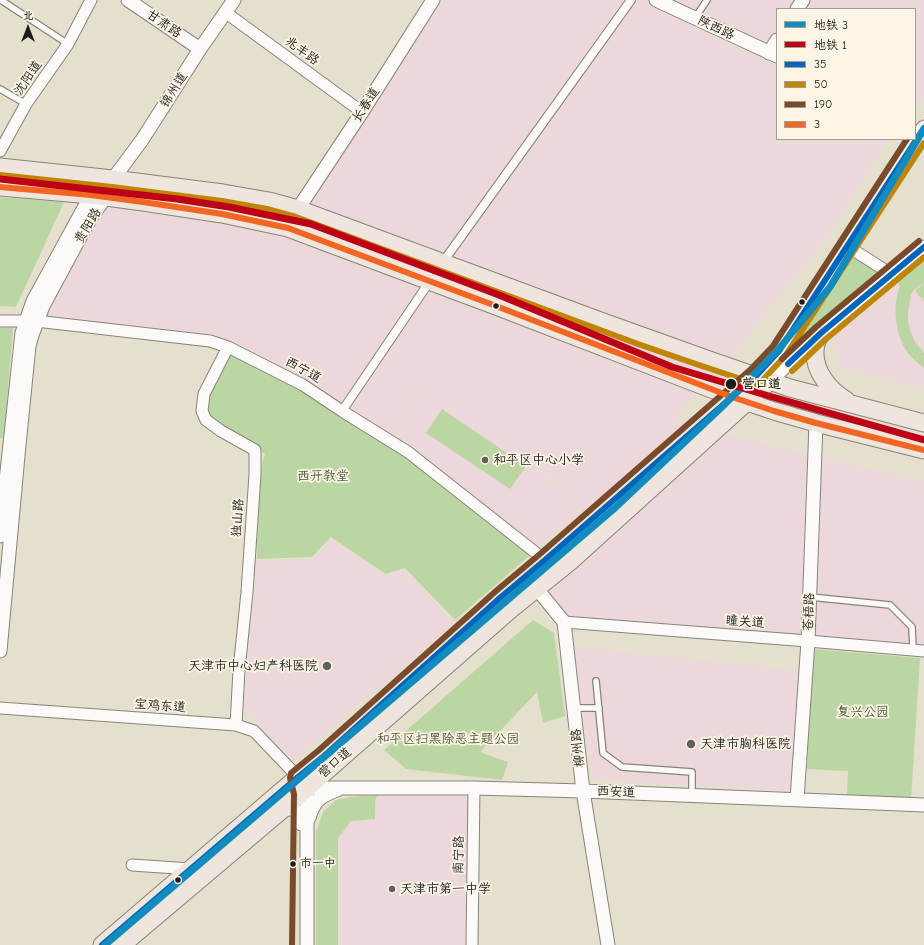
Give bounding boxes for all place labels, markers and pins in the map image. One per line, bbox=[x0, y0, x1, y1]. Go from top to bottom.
unlabelled marker bbox=[797, 297, 807, 307]
unlabelled marker bbox=[491, 301, 501, 311]
place label: 营口道 bbox=[742, 376, 781, 392]
marker: 营口道 bbox=[724, 377, 738, 391]
place label: 和平区中心小学 bbox=[493, 452, 584, 468]
marker: 和平区中心小学 bbox=[480, 455, 490, 465]
place label: 天津市中心妇产科医院 bbox=[188, 658, 318, 674]
marker: 天津市中心妇产科医院 bbox=[321, 660, 333, 672]
place label: 天津市胸科医院 bbox=[700, 736, 791, 752]
marker: 天津市胸科医院 bbox=[685, 738, 697, 750]
place label: 市一中 bbox=[300, 857, 336, 871]
marker: 市一中 bbox=[288, 859, 298, 869]
unlabelled marker bbox=[173, 875, 183, 885]
place label: 天津市第一中学 bbox=[400, 881, 491, 897]
marker: 天津市第一中学 bbox=[387, 884, 397, 894]

